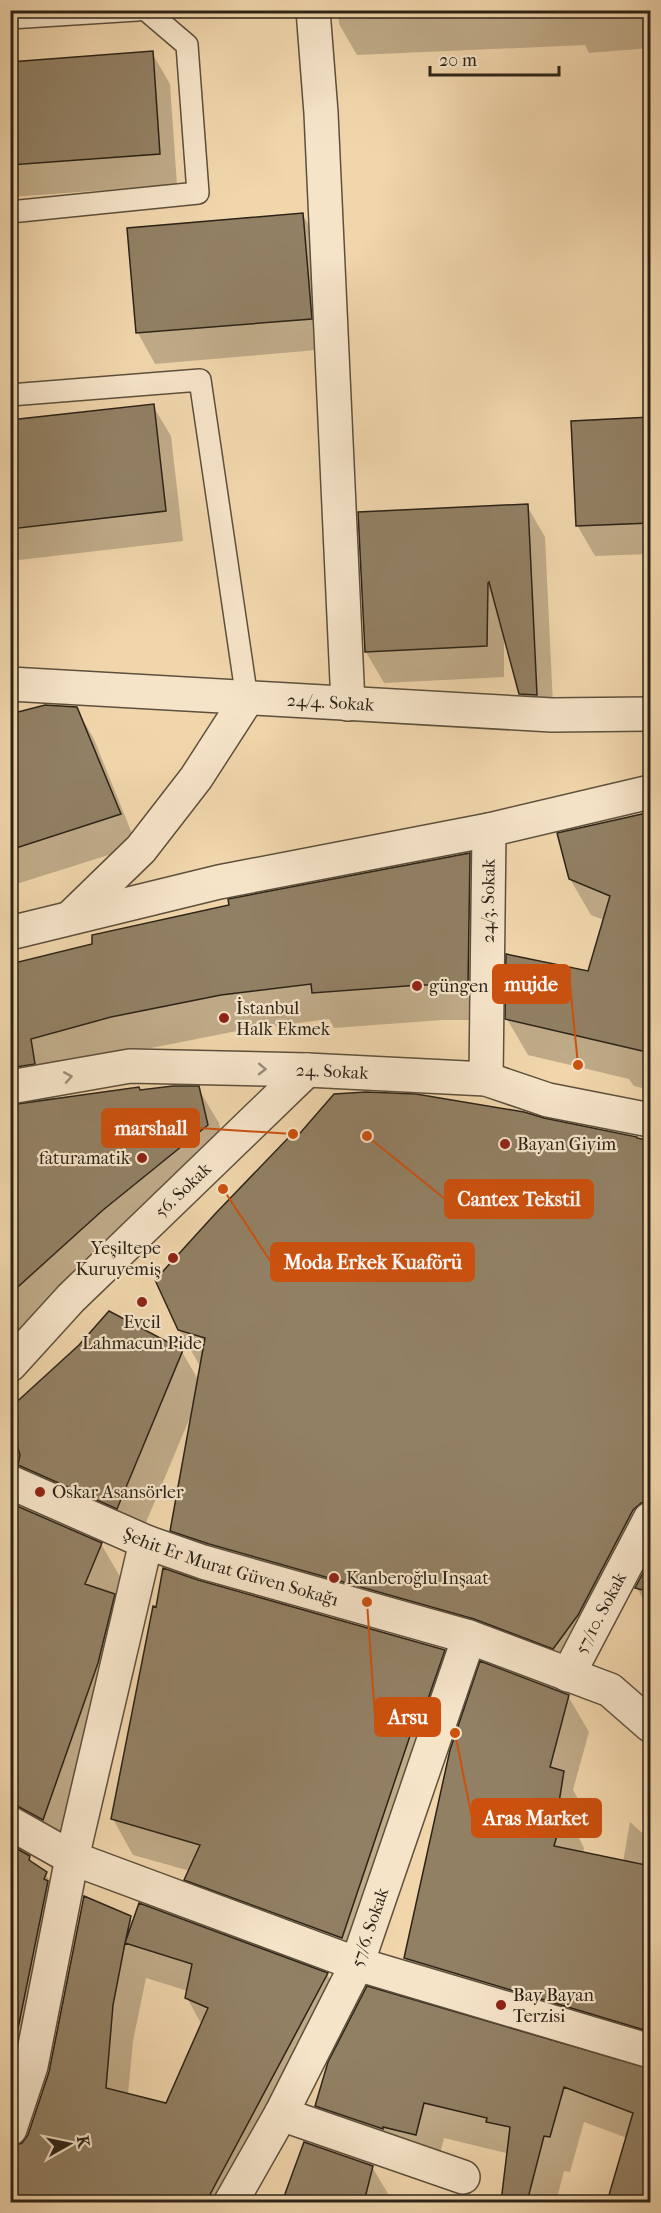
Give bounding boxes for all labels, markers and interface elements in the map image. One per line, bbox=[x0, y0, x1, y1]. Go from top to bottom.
scale bar bbox=[430, 39, 559, 77]
text: 20 m bbox=[439, 50, 477, 71]
street label: 24/4. Sokak bbox=[286, 690, 375, 716]
street label: 24/3. Sokak bbox=[478, 858, 500, 943]
callout: mujde bbox=[493, 965, 570, 1003]
text: mujde bbox=[503, 973, 558, 996]
place label: güngen bbox=[429, 976, 489, 997]
marker: güngen bbox=[410, 979, 424, 993]
place label: İstanbul Halk Ekmek bbox=[236, 997, 331, 1040]
marker: İstanbul Halk Ekmek bbox=[217, 1011, 231, 1025]
street label: 24. Sokak bbox=[295, 1060, 370, 1084]
one-way arrow bbox=[258, 1062, 267, 1075]
one-way arrow bbox=[63, 1071, 73, 1083]
callout: marshall bbox=[102, 1109, 199, 1147]
text: marshall bbox=[113, 1117, 188, 1140]
place label: Bayan Giyim bbox=[517, 1134, 616, 1155]
marker: Bayan Giyim bbox=[498, 1137, 512, 1151]
place label: faturamatik bbox=[39, 1148, 131, 1169]
marker: faturamatik bbox=[135, 1151, 149, 1165]
street label: 56. Sokak bbox=[151, 1158, 216, 1222]
callout: Cantex Tekstil bbox=[445, 1180, 593, 1218]
text: Cantex Tekstil bbox=[457, 1188, 581, 1211]
place label: Yeşiltepe Kuruyemiş bbox=[75, 1238, 161, 1280]
callout: Moda Erkek Kuaförü bbox=[271, 1243, 474, 1281]
marker: Yeşiltepe Kuruyemiş bbox=[166, 1251, 180, 1265]
text: Moda Erkek Kuaförü bbox=[283, 1251, 463, 1274]
marker: Evcil Lahmacun Pide bbox=[135, 1295, 149, 1309]
place label: Evcil Lahmacun Pide bbox=[82, 1312, 202, 1354]
place label: Oskar Asansörler bbox=[52, 1482, 184, 1503]
marker: Oskar Asansörler bbox=[33, 1485, 47, 1499]
street label: Şehit Er Murat Güven Sokağı bbox=[120, 1523, 341, 1611]
place label: Kanberoğlu Inşaat bbox=[346, 1568, 489, 1589]
street label: 57/10. Sokak bbox=[571, 1568, 631, 1658]
marker: Kanberoğlu Inşaat bbox=[327, 1571, 341, 1585]
callout: Arsu bbox=[375, 1698, 440, 1736]
text: Arsu bbox=[386, 1706, 429, 1729]
callout: Aras Market bbox=[472, 1799, 601, 1837]
text: Aras Market bbox=[481, 1807, 590, 1830]
street label: 57/6. Sokak bbox=[347, 1884, 394, 1970]
place label: Bay Bayan Terzisi bbox=[513, 1985, 595, 2027]
marker: Bay Bayan Terzisi bbox=[494, 1998, 508, 2012]
north arrow bbox=[39, 2114, 99, 2174]
text: K bbox=[73, 2134, 94, 2150]

